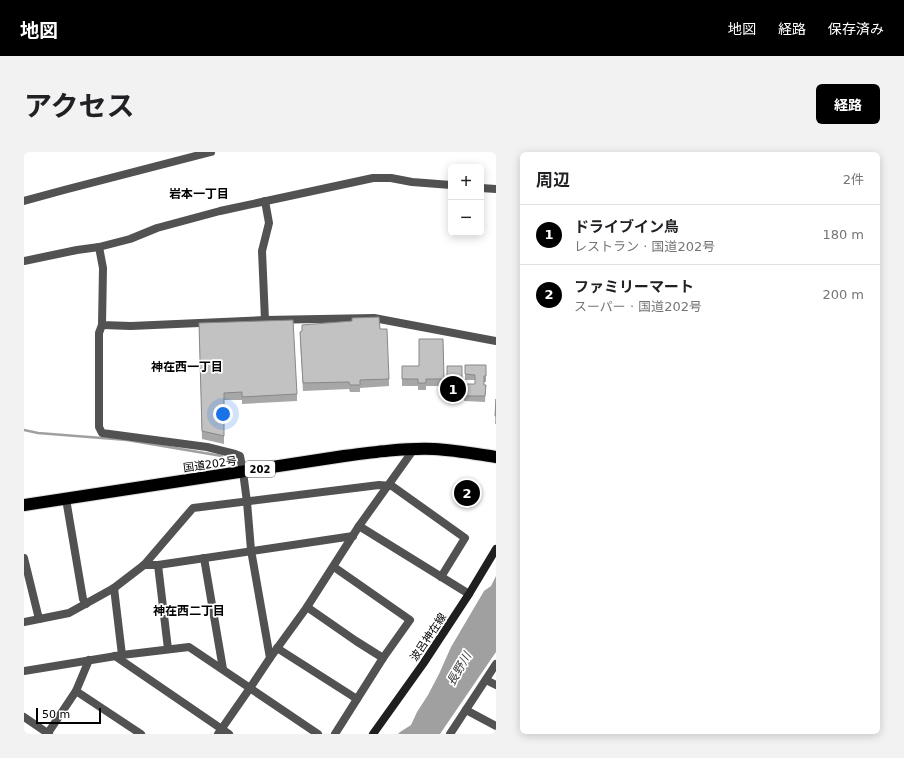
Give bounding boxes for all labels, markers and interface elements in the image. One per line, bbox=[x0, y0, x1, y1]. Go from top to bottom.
text: 地図 bbox=[20, 19, 58, 41]
text: 地図 bbox=[728, 21, 756, 37]
text: 経路 bbox=[778, 21, 806, 37]
text: 保存済み bbox=[828, 21, 884, 37]
button: 経路 bbox=[816, 84, 880, 124]
text: アクセス bbox=[24, 90, 135, 123]
map controls bbox=[448, 164, 484, 236]
button: + bbox=[448, 164, 484, 200]
text: 周辺 bbox=[536, 170, 570, 190]
text: 2件 bbox=[843, 172, 864, 187]
district label: 岩本一丁目 bbox=[169, 187, 229, 201]
button: − bbox=[448, 200, 484, 236]
text: ドライブイン鳥 bbox=[574, 218, 679, 236]
text: 1 bbox=[544, 227, 554, 242]
text: 180 m bbox=[822, 227, 864, 242]
text: レストラン · 国道202号 bbox=[574, 239, 715, 254]
text: ファミリーマート bbox=[574, 278, 694, 296]
text: 2 bbox=[544, 287, 554, 302]
text: 200 m bbox=[822, 287, 864, 302]
text: スーパー · 国道202号 bbox=[574, 299, 702, 314]
district label: 神在西一丁目 bbox=[151, 360, 223, 374]
pin: 1 bbox=[440, 374, 466, 404]
your location bbox=[213, 404, 233, 424]
street label: 国道202号 bbox=[182, 454, 238, 475]
road number: 202 bbox=[245, 461, 275, 477]
pin: 2 bbox=[454, 478, 480, 508]
district label: 神在西二丁目 bbox=[153, 604, 225, 618]
street label: 波呂神在線 bbox=[408, 611, 449, 664]
water label: 長野川 bbox=[444, 648, 475, 688]
scale bar bbox=[36, 706, 101, 725]
text: 50 m bbox=[42, 708, 70, 721]

